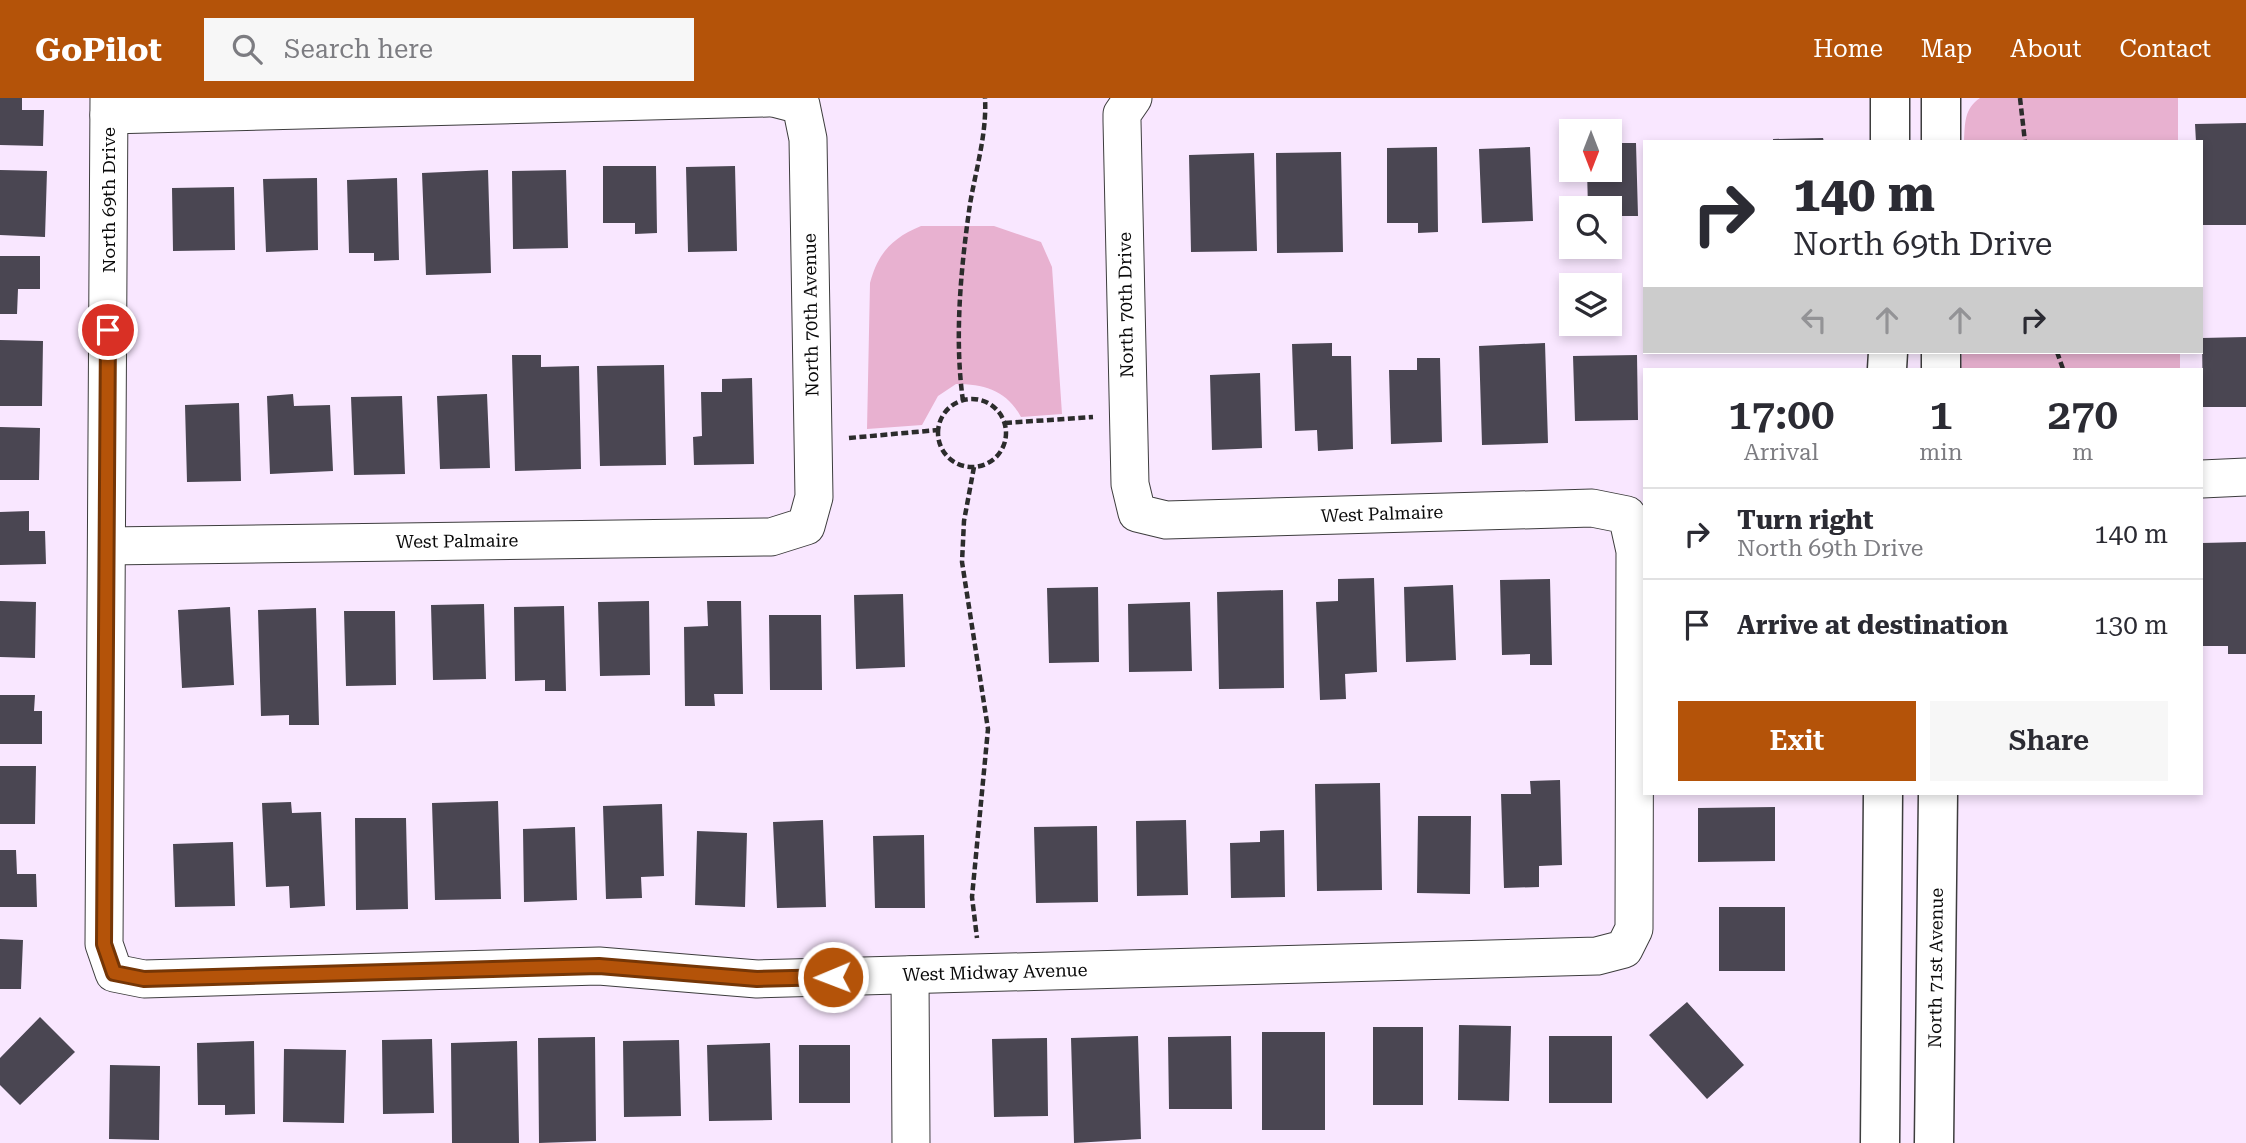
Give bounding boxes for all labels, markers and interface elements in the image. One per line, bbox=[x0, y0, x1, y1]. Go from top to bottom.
search box bbox=[204, 18, 694, 81]
text: GoPilot bbox=[35, 30, 162, 69]
icon: search bbox=[228, 30, 266, 68]
text: Search here bbox=[284, 34, 433, 64]
text: Home bbox=[1813, 35, 1883, 63]
text: Map bbox=[1921, 35, 1972, 63]
text: About bbox=[2010, 35, 2081, 63]
text: Contact bbox=[2119, 35, 2211, 63]
north arrow bbox=[1559, 119, 1622, 182]
map controls bbox=[1559, 119, 1622, 336]
street label: North 69th Drive bbox=[98, 127, 119, 273]
text: 140 m bbox=[1793, 166, 1935, 223]
icon: right bbox=[1678, 168, 1769, 259]
button: search bbox=[1559, 196, 1622, 259]
text: North 69th Drive bbox=[1793, 225, 2052, 263]
street label: North 70th Drive bbox=[1114, 232, 1137, 378]
street label: North 70th Avenue bbox=[799, 233, 822, 397]
button: layers bbox=[1559, 273, 1622, 336]
pin bbox=[78, 300, 138, 360]
icon: left bbox=[1795, 301, 1833, 339]
icon: ahead bbox=[1868, 301, 1906, 339]
icon: ahead bbox=[1941, 301, 1979, 339]
icon: right bbox=[2014, 301, 2052, 339]
icon: arrive bbox=[89, 311, 127, 349]
text: 17:00 bbox=[1728, 390, 1834, 439]
text: 1 bbox=[1929, 390, 1953, 439]
text: 270 bbox=[2047, 390, 2118, 439]
text: Arrival bbox=[1744, 439, 1819, 466]
text: min bbox=[1919, 439, 1963, 466]
text: m bbox=[2072, 439, 2093, 466]
street label: West Palmaire bbox=[1320, 501, 1444, 526]
text: Turn right bbox=[1737, 505, 1873, 535]
icon: right bbox=[1678, 515, 1716, 553]
text: 140 m bbox=[2094, 519, 2168, 549]
street label: West Palmaire bbox=[395, 529, 519, 552]
text: North 69th Drive bbox=[1737, 535, 1923, 562]
icon: arrive bbox=[1678, 606, 1716, 644]
text: Arrive at destination bbox=[1737, 610, 2008, 640]
text: 130 m bbox=[2094, 610, 2168, 640]
button: Exit bbox=[1678, 701, 1916, 781]
button: Share bbox=[1930, 701, 2168, 781]
street label: North 71st Avenue bbox=[1924, 888, 1947, 1048]
position arrow bbox=[796, 940, 870, 1014]
street label: West Midway Avenue bbox=[902, 959, 1088, 985]

